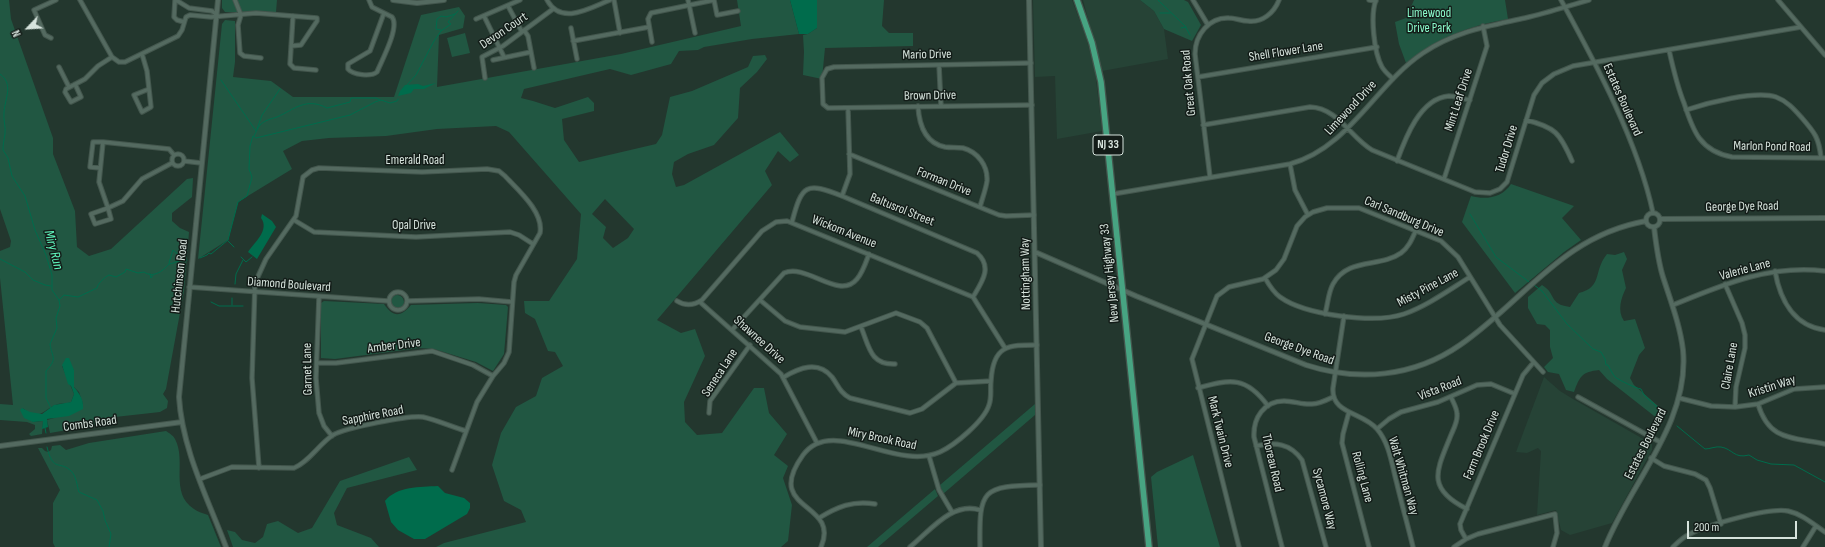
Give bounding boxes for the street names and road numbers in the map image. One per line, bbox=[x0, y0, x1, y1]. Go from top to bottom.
street label: Devon Court bbox=[477, 9, 531, 53]
street label: Shell Flower Lane bbox=[1248, 38, 1324, 66]
street label: Mario Drive bbox=[902, 47, 952, 63]
street label: Great Oak Road bbox=[1178, 49, 1200, 117]
street label: Estates Boulevard bbox=[1599, 61, 1645, 139]
street label: Mint Leaf Drive bbox=[1442, 67, 1476, 133]
street label: Limewood Drive bbox=[1322, 77, 1380, 139]
street label: Brown Drive bbox=[904, 88, 956, 104]
street label: Tudor Drive bbox=[1492, 123, 1522, 175]
road number: NJ 33 bbox=[1093, 135, 1123, 155]
street label: Marlon Pond Road bbox=[1733, 139, 1811, 155]
street label: Emerald Road bbox=[385, 153, 445, 169]
street label: Forman Drive bbox=[914, 164, 974, 200]
street label: Baltusrol Street bbox=[867, 190, 937, 230]
street label: Carl Sandburg Drive bbox=[1362, 193, 1446, 241]
street label: George Dye Road bbox=[1705, 199, 1779, 215]
street label: Wickom Avenue bbox=[809, 212, 879, 252]
street label: Opal Drive bbox=[392, 218, 436, 234]
street label: New Jersey Highway 33 bbox=[1097, 223, 1123, 323]
street label: Hutchinson Road bbox=[168, 238, 192, 314]
street label: Nottingham Way bbox=[1018, 238, 1034, 310]
street label: Valerie Lane bbox=[1718, 256, 1772, 284]
street label: Misty Pine Lane bbox=[1395, 265, 1461, 311]
street label: Diamond Boulevard bbox=[247, 274, 331, 296]
street label: Shawnee Drive bbox=[730, 313, 788, 367]
street label: George Dye Road bbox=[1262, 329, 1336, 369]
street label: Amber Drive bbox=[367, 335, 421, 357]
street label: Claire Lane bbox=[1718, 341, 1742, 391]
street label: Garnet Lane bbox=[300, 343, 316, 395]
street label: Seneca Lane bbox=[699, 346, 741, 400]
street label: Kristin Way bbox=[1746, 372, 1798, 402]
street label: Vista Road bbox=[1416, 374, 1464, 404]
street label: Mark Twain Drive bbox=[1204, 395, 1236, 469]
street label: Sapphire Road bbox=[341, 402, 405, 430]
street label: Estates Boulevard bbox=[1621, 406, 1671, 482]
street label: Farm Brook Drive bbox=[1460, 408, 1504, 482]
street label: Combs Road bbox=[62, 413, 118, 435]
street label: Miry Brook Road bbox=[846, 424, 918, 454]
street label: Thoreau Road bbox=[1258, 432, 1286, 494]
street label: Walt Whitman Way bbox=[1384, 435, 1422, 517]
street label: Rolling Lane bbox=[1348, 450, 1376, 504]
street label: Sycamore Way bbox=[1308, 467, 1340, 531]

